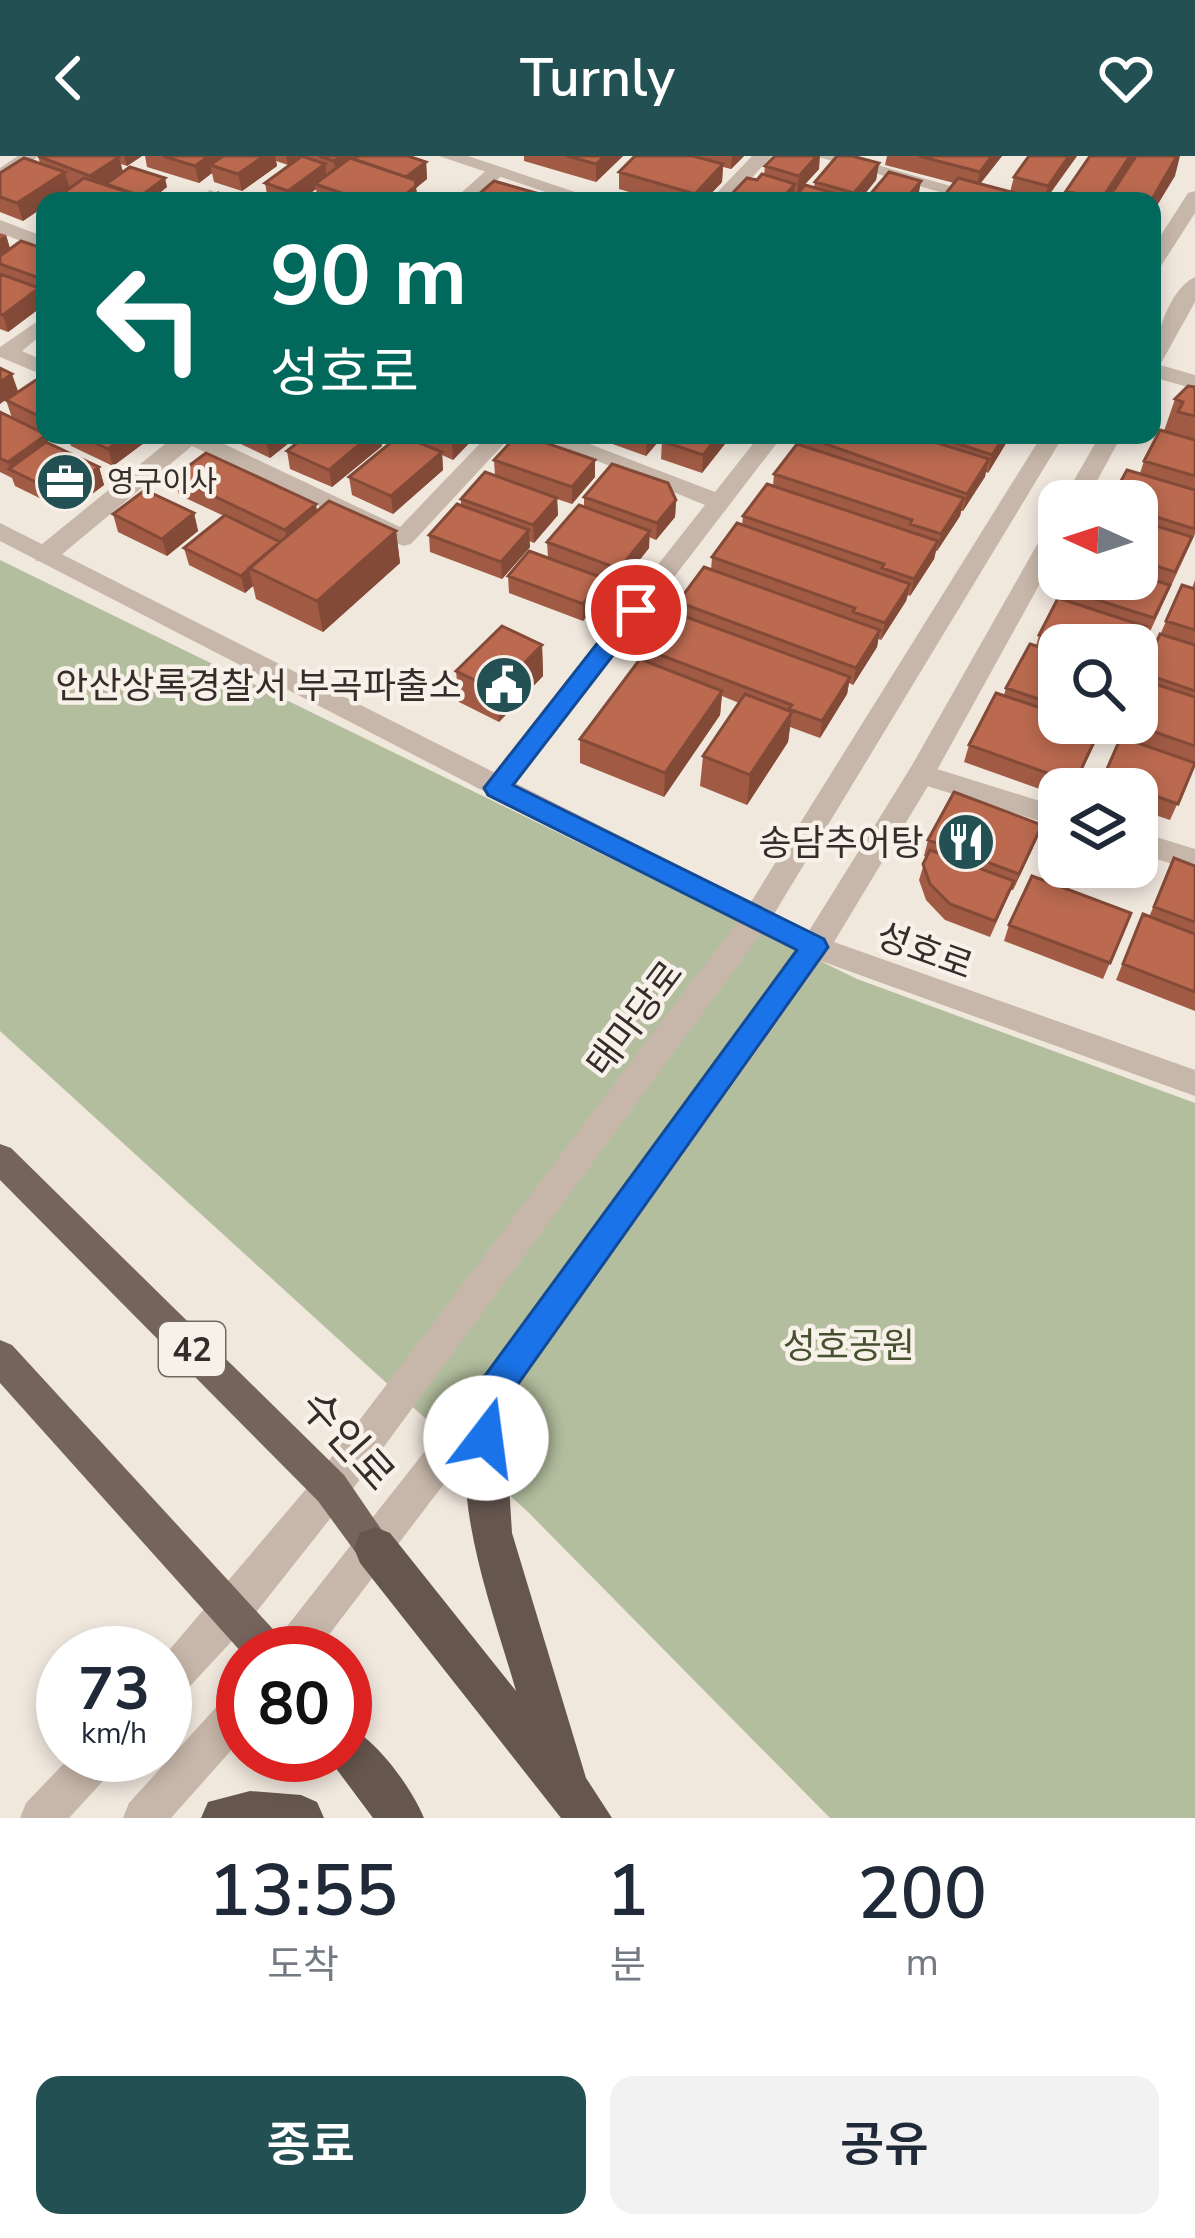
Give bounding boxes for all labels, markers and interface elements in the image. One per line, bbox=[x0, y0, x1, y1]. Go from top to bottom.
text: Turnly bbox=[520, 41, 675, 115]
icon: back bbox=[36, 45, 102, 111]
icon: heart bbox=[1093, 45, 1159, 111]
text: 90 m bbox=[270, 219, 467, 334]
icon: left bbox=[72, 240, 228, 396]
text: 성호로 bbox=[270, 336, 419, 410]
office icon: 영구이사 bbox=[34, 451, 96, 513]
place label: 영구이사 bbox=[107, 462, 217, 503]
north arrow bbox=[1038, 480, 1158, 600]
map controls bbox=[1038, 480, 1158, 888]
pin bbox=[585, 559, 687, 661]
icon: arrive bbox=[603, 577, 669, 643]
button: search bbox=[1038, 624, 1158, 744]
public building icon: 안산상록경찰서 부곡파출소 bbox=[473, 654, 535, 716]
place label: 안산상록경찰서 부곡파출소 bbox=[55, 662, 462, 711]
button: layers bbox=[1038, 768, 1158, 888]
restaurant icon: 송담추어탕 bbox=[935, 811, 997, 873]
place label: 송담추어탕 bbox=[758, 819, 924, 868]
street label: 성호로 bbox=[869, 911, 980, 991]
street label: 태마당로 bbox=[576, 951, 695, 1087]
road number: 42 bbox=[159, 1322, 225, 1376]
park label: 성호공원 bbox=[783, 1322, 915, 1371]
position arrow bbox=[423, 1375, 549, 1501]
street label: 수인로 bbox=[287, 1379, 407, 1503]
speed limit sign: 80 bbox=[216, 1626, 372, 1782]
text: 73 bbox=[78, 1648, 150, 1730]
text: km/h bbox=[81, 1713, 147, 1754]
text: 13:55 bbox=[208, 1842, 398, 1940]
text: 1 bbox=[606, 1842, 649, 1940]
text: 200 bbox=[857, 1845, 987, 1943]
text: m bbox=[905, 1936, 939, 1989]
text: 도착 bbox=[267, 1939, 339, 1992]
text: 분 bbox=[610, 1939, 646, 1992]
button: 종료 bbox=[36, 2076, 586, 2214]
button: 공유 bbox=[610, 2076, 1159, 2214]

